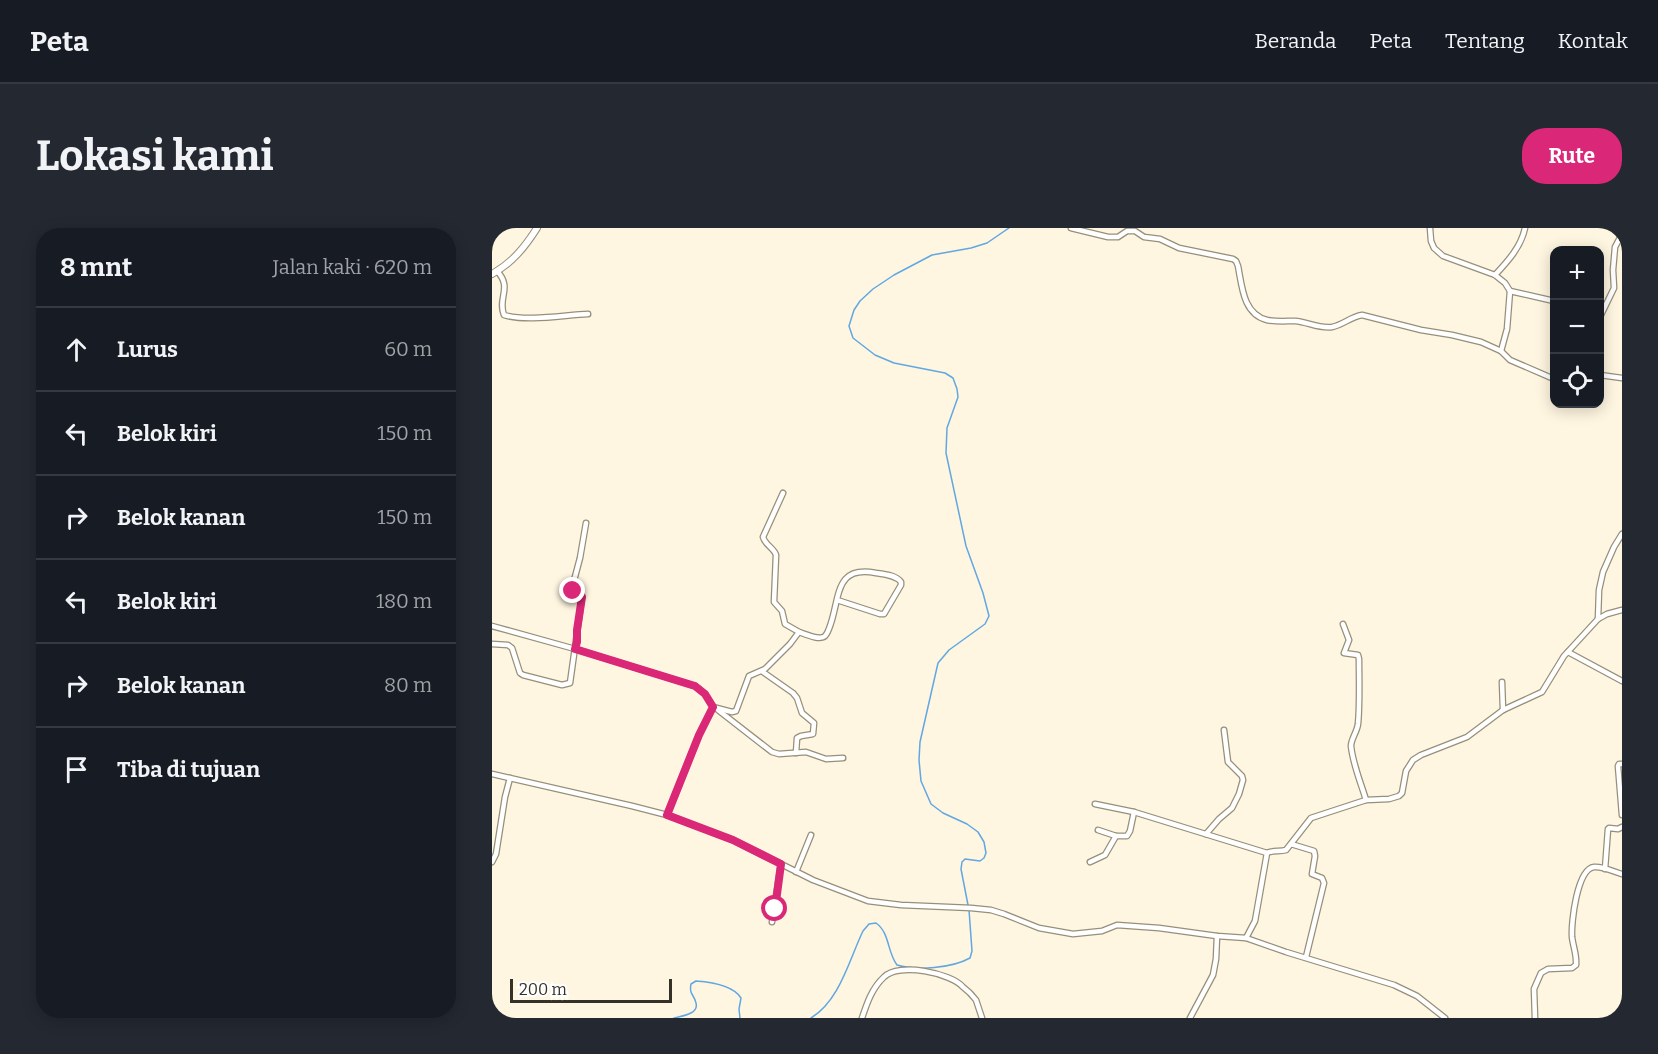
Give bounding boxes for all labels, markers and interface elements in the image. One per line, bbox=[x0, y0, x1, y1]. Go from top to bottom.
text: Peta bbox=[30, 25, 89, 58]
text: Beranda bbox=[1255, 28, 1336, 54]
text: Peta bbox=[1369, 28, 1412, 54]
text: Tentang bbox=[1445, 28, 1525, 54]
text: Kontak bbox=[1558, 28, 1628, 54]
button: Rute bbox=[1522, 128, 1622, 184]
text: Lokasi kami bbox=[36, 131, 274, 181]
map controls bbox=[1550, 246, 1604, 408]
button: + bbox=[1550, 246, 1604, 300]
text: 8 mnt bbox=[60, 252, 132, 283]
text: Jalan kaki · 620 m bbox=[273, 255, 432, 279]
button: − bbox=[1550, 300, 1604, 354]
icon: ahead bbox=[60, 333, 93, 366]
text: Lurus bbox=[117, 336, 178, 363]
text: 60 m bbox=[384, 337, 432, 361]
button: locate bbox=[1550, 354, 1604, 408]
icon: left bbox=[60, 417, 93, 450]
text: Belok kiri bbox=[117, 420, 217, 447]
text: 150 m bbox=[377, 421, 432, 445]
icon: right bbox=[60, 501, 93, 534]
text: Belok kanan bbox=[117, 504, 245, 531]
text: 150 m bbox=[377, 505, 432, 529]
route end bbox=[559, 577, 585, 603]
icon: left bbox=[60, 585, 93, 618]
text: Belok kiri bbox=[117, 588, 217, 615]
text: 180 m bbox=[376, 589, 432, 613]
icon: right bbox=[60, 669, 93, 702]
text: Belok kanan bbox=[117, 672, 245, 699]
text: 80 m bbox=[384, 673, 432, 697]
icon: arrive bbox=[60, 753, 93, 786]
text: Tiba di tujuan bbox=[117, 756, 260, 783]
route start bbox=[761, 895, 787, 921]
scale bar bbox=[510, 976, 672, 1004]
text: 200 m bbox=[519, 980, 567, 999]

